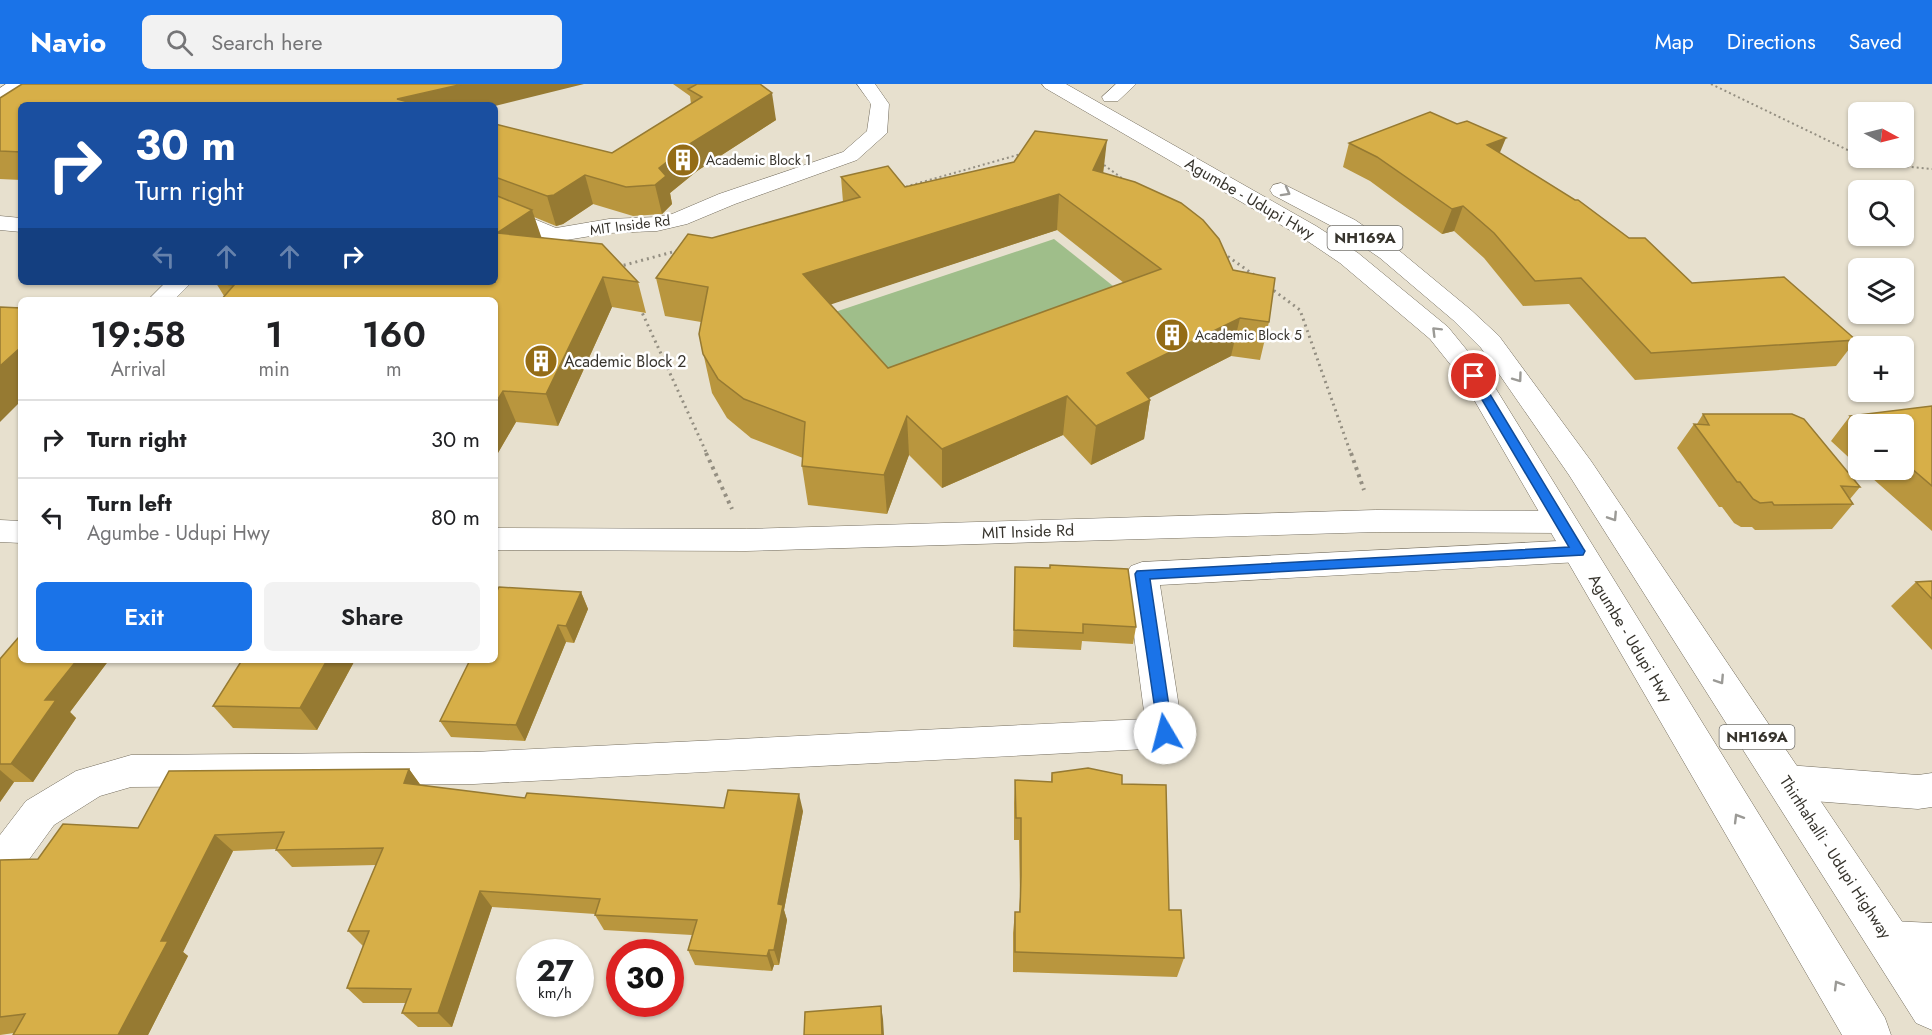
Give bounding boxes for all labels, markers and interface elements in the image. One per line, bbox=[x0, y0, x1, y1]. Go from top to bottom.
search box bbox=[142, 15, 562, 69]
text: Navio bbox=[30, 22, 106, 63]
icon: search bbox=[163, 26, 196, 59]
text: Search here bbox=[211, 26, 322, 58]
text: Map bbox=[1655, 27, 1694, 57]
text: Directions bbox=[1727, 27, 1816, 57]
text: Saved bbox=[1849, 27, 1902, 57]
north arrow bbox=[1848, 102, 1914, 168]
map controls bbox=[1848, 102, 1914, 480]
text: 30 m bbox=[135, 115, 236, 176]
icon: right bbox=[36, 126, 114, 204]
building icon: Academic Block 1 bbox=[665, 142, 701, 178]
place label: Academic Block 1 bbox=[706, 150, 811, 170]
street label: Agumbe - Udupi Hwy bbox=[1181, 152, 1320, 245]
text: Turn right bbox=[135, 171, 243, 210]
button: search bbox=[1848, 180, 1914, 246]
one-way arrow bbox=[1280, 185, 1290, 196]
street label: MIT Inside Rd bbox=[589, 210, 671, 240]
road number: NH169A bbox=[1328, 226, 1402, 250]
icon: left bbox=[147, 240, 180, 273]
icon: ahead bbox=[210, 240, 243, 273]
icon: ahead bbox=[273, 240, 306, 273]
icon: right bbox=[336, 240, 369, 273]
button: layers bbox=[1848, 258, 1914, 324]
text: 19:58 bbox=[90, 308, 186, 360]
text: 1 bbox=[265, 308, 283, 360]
text: 160 bbox=[362, 308, 426, 360]
building icon: Academic Block 5 bbox=[1154, 317, 1190, 353]
place label: Academic Block 5 bbox=[1195, 325, 1302, 345]
one-way arrow bbox=[1432, 328, 1443, 339]
button: + bbox=[1848, 336, 1914, 402]
building icon: Academic Block 2 bbox=[523, 343, 559, 379]
place label: Academic Block 2 bbox=[564, 350, 686, 373]
pin bbox=[1448, 350, 1499, 401]
text: Arrival bbox=[111, 355, 166, 384]
text: min bbox=[258, 355, 290, 384]
text: m bbox=[386, 355, 402, 384]
icon: arrive bbox=[1457, 359, 1490, 392]
one-way arrow bbox=[1511, 372, 1522, 383]
button: − bbox=[1848, 414, 1914, 480]
icon: right bbox=[36, 423, 69, 456]
text: Turn right bbox=[87, 423, 187, 455]
text: 30 m bbox=[431, 423, 480, 455]
text: Turn left bbox=[87, 487, 172, 519]
icon: left bbox=[36, 501, 69, 534]
text: 80 m bbox=[431, 501, 480, 533]
one-way arrow bbox=[1605, 511, 1617, 521]
street label: MIT Inside Rd bbox=[981, 518, 1075, 545]
text: Agumbe - Udupi Hwy bbox=[87, 519, 270, 548]
street label: Agumbe - Udupi Hwy bbox=[1583, 570, 1679, 708]
button: Exit bbox=[36, 582, 252, 651]
button: Share bbox=[264, 582, 480, 651]
one-way arrow bbox=[1713, 673, 1724, 684]
position arrow bbox=[1133, 701, 1197, 765]
road number: NH169A bbox=[1720, 725, 1794, 749]
street label: Thirthahalli - Udupi Highway bbox=[1774, 771, 1898, 944]
one-way arrow bbox=[1733, 813, 1745, 824]
speed limit sign: 30 bbox=[606, 939, 684, 1017]
text: 27 bbox=[536, 949, 574, 992]
one-way arrow bbox=[1834, 981, 1845, 991]
text: km/h bbox=[538, 982, 572, 1004]

